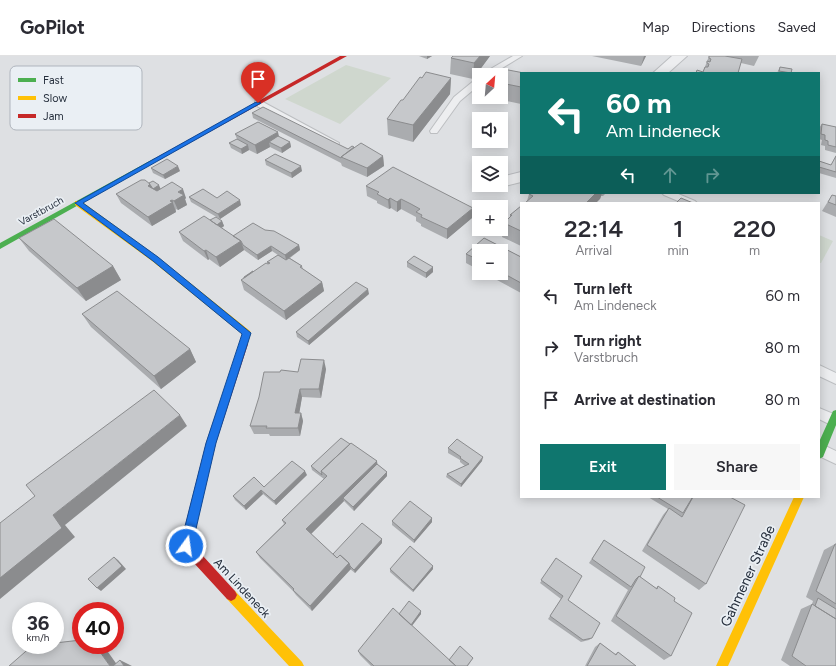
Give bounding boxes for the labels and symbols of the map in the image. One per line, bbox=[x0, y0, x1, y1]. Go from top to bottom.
pin bbox=[241, 62, 275, 103]
legend bbox=[10, 66, 142, 130]
north arrow bbox=[472, 68, 508, 104]
text: Fast bbox=[43, 74, 64, 87]
text: Slow bbox=[43, 92, 67, 105]
text: Jam bbox=[43, 110, 64, 123]
street label: Varstbruch bbox=[16, 193, 66, 229]
street label: Gahmener Straße bbox=[717, 522, 779, 629]
position arrow bbox=[165, 525, 207, 567]
street label: Am Lindeneck bbox=[211, 555, 273, 621]
speed limit sign: 40 bbox=[72, 602, 124, 654]

